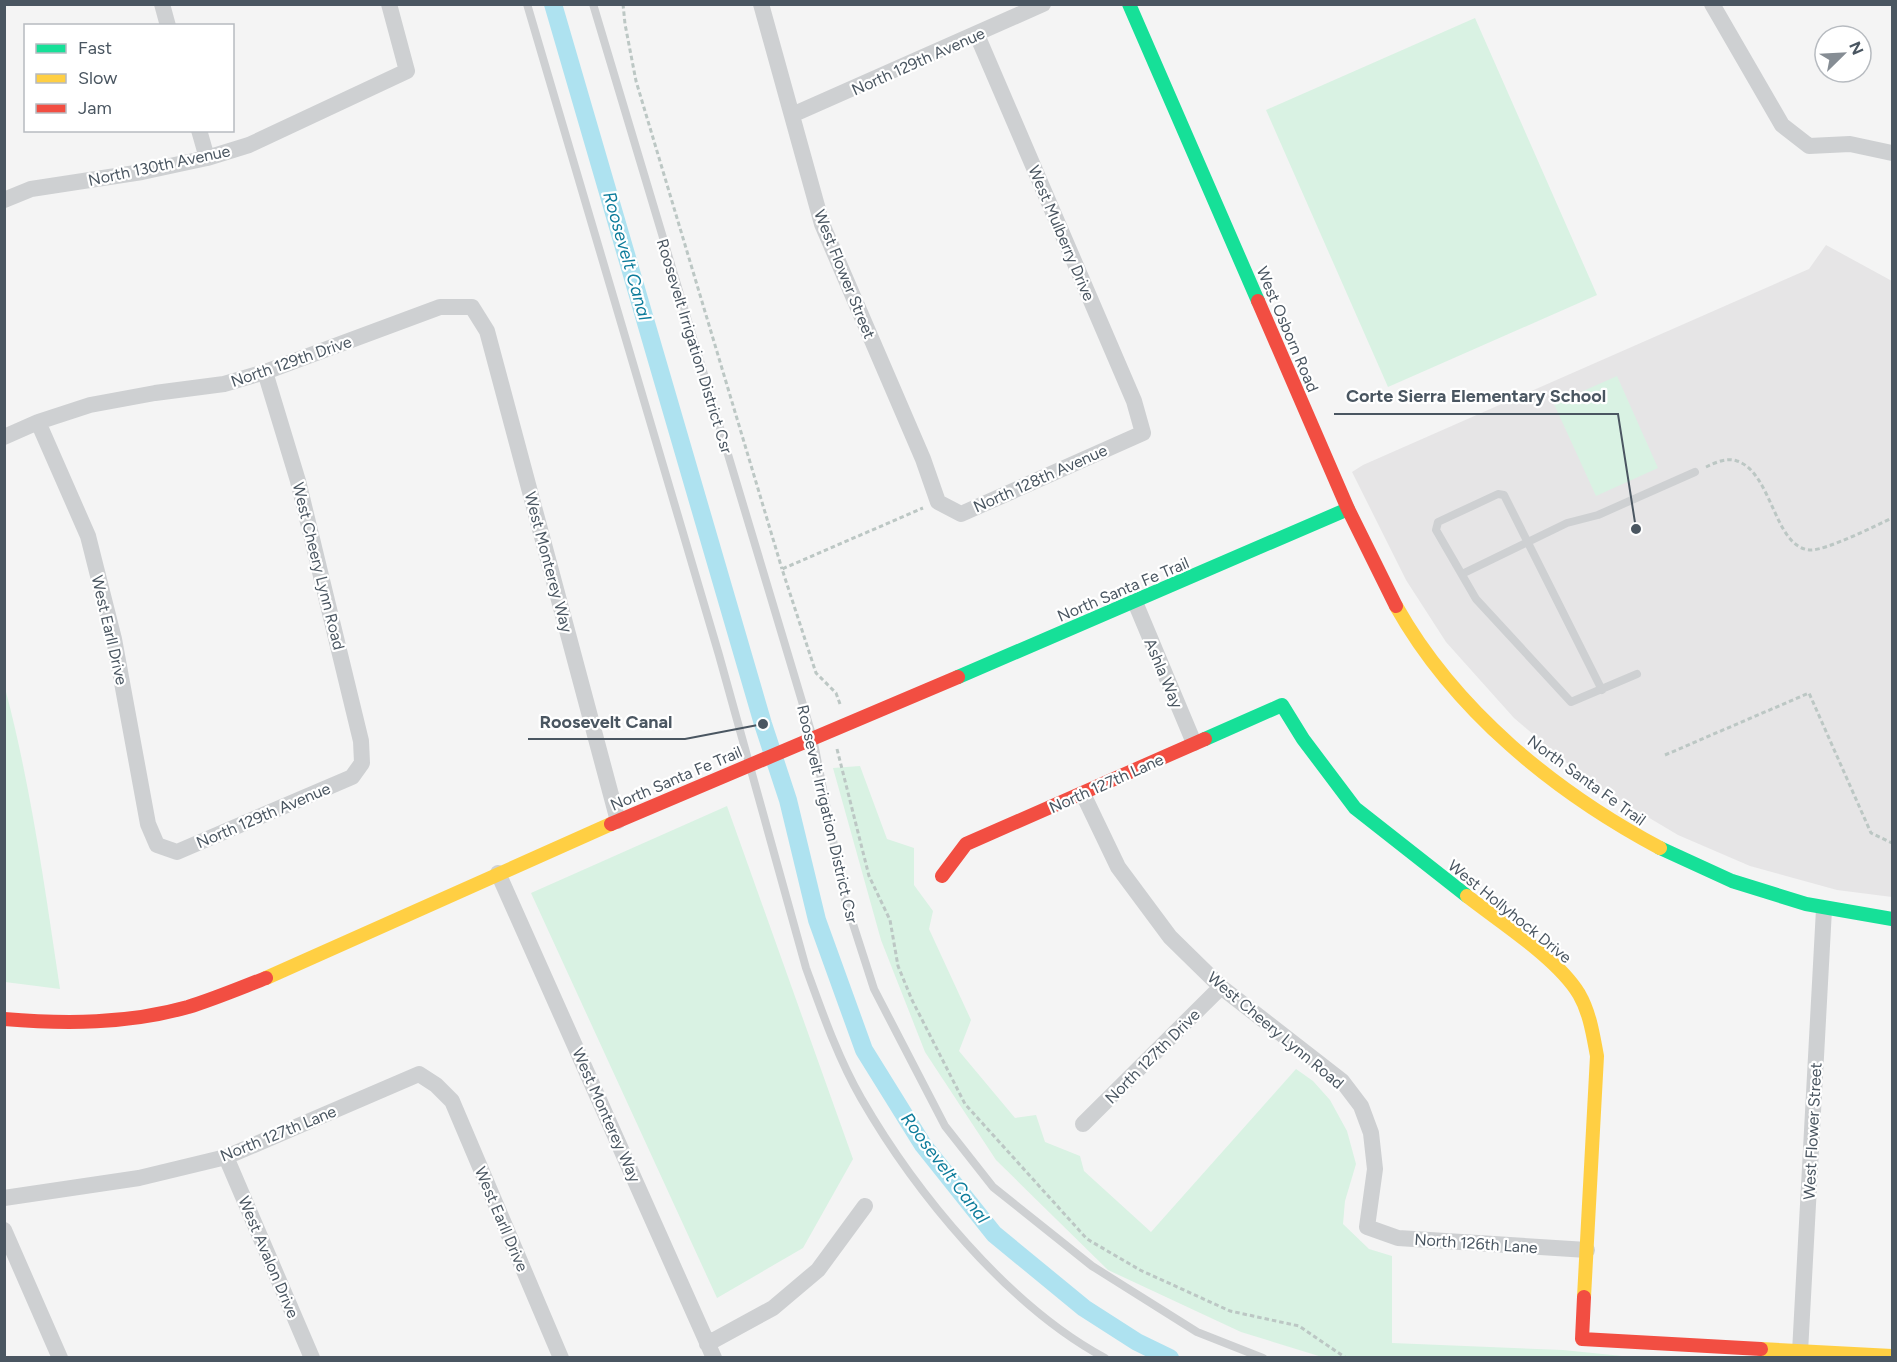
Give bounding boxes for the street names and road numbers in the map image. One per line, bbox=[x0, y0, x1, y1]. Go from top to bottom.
street label: North 129th Avenue bbox=[849, 23, 988, 99]
street label: North 130th Avenue bbox=[86, 141, 232, 190]
street label: West Mulberry Drive bbox=[1024, 163, 1099, 304]
street label: West Flower Street bbox=[810, 207, 879, 341]
street label: Roosevelt Irrigation District Csr bbox=[653, 236, 736, 456]
street label: West Osborn Road bbox=[1253, 264, 1323, 395]
street label: North 129th Drive bbox=[228, 332, 354, 391]
street label: North 128th Avenue bbox=[970, 440, 1110, 517]
street label: West Cheery Lynn Road bbox=[289, 480, 349, 652]
street label: West Monterey Way bbox=[521, 490, 577, 635]
street label: North Santa Fe Trail bbox=[1054, 553, 1192, 626]
street label: West Earll Drive bbox=[88, 573, 131, 687]
street label: Ashla Way bbox=[1140, 635, 1187, 712]
street label: Roosevelt Irrigation District Csr bbox=[793, 703, 862, 926]
street label: North Santa Fe Trail bbox=[1524, 731, 1649, 830]
street label: North Santa Fe Trail bbox=[607, 742, 745, 815]
street label: North 127th Lane bbox=[1046, 750, 1167, 817]
street label: North 129th Avenue bbox=[193, 779, 333, 852]
street label: West Hollyhock Drive bbox=[1444, 856, 1575, 967]
street label: West Cheery Lynn Road bbox=[1204, 968, 1348, 1093]
street label: North 127th Drive bbox=[1101, 1005, 1204, 1108]
street label: West Monterey Way bbox=[568, 1045, 645, 1186]
street label: West Flower Street bbox=[1799, 1062, 1826, 1200]
street label: North 127th Lane bbox=[218, 1101, 339, 1165]
street label: West Earll Drive bbox=[471, 1164, 532, 1275]
street label: West Avalon Drive bbox=[234, 1193, 303, 1321]
street label: North 126th Lane bbox=[1414, 1230, 1539, 1257]

